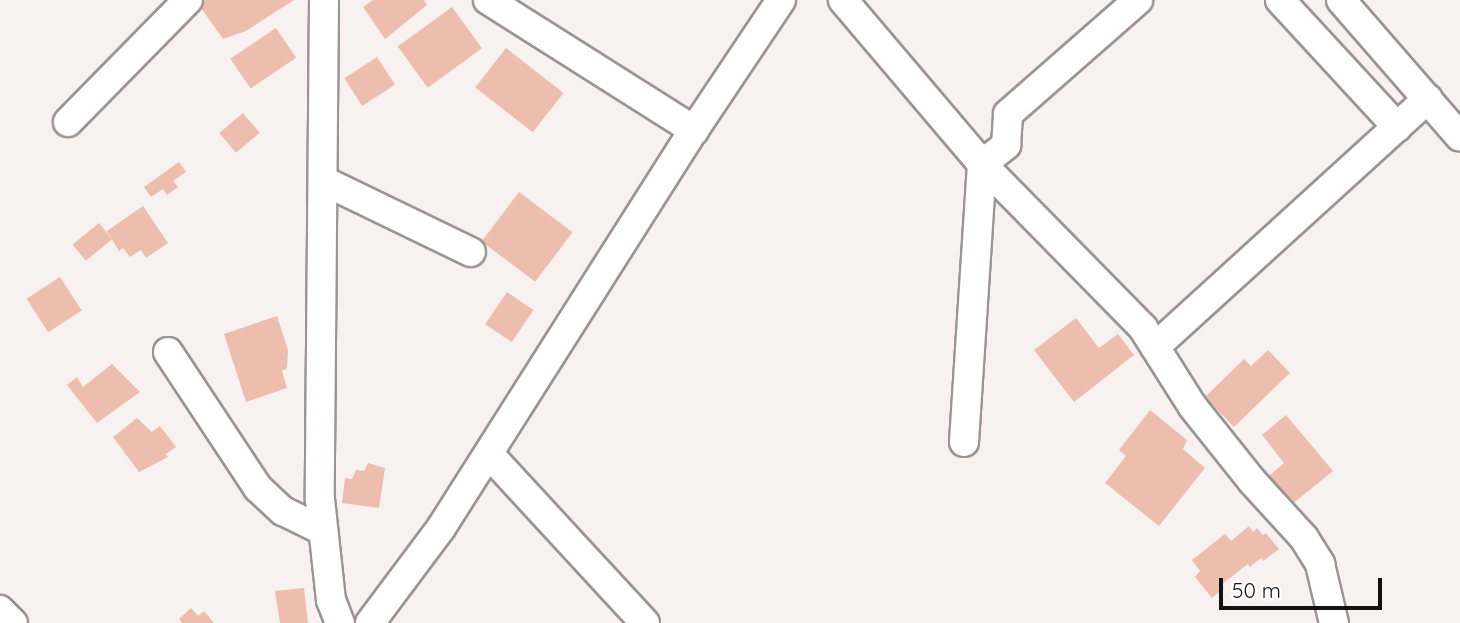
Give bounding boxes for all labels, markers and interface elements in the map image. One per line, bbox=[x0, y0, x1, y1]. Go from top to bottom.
scale bar bbox=[1222, 564, 1385, 608]
text: 50 m bbox=[1232, 577, 1281, 603]

